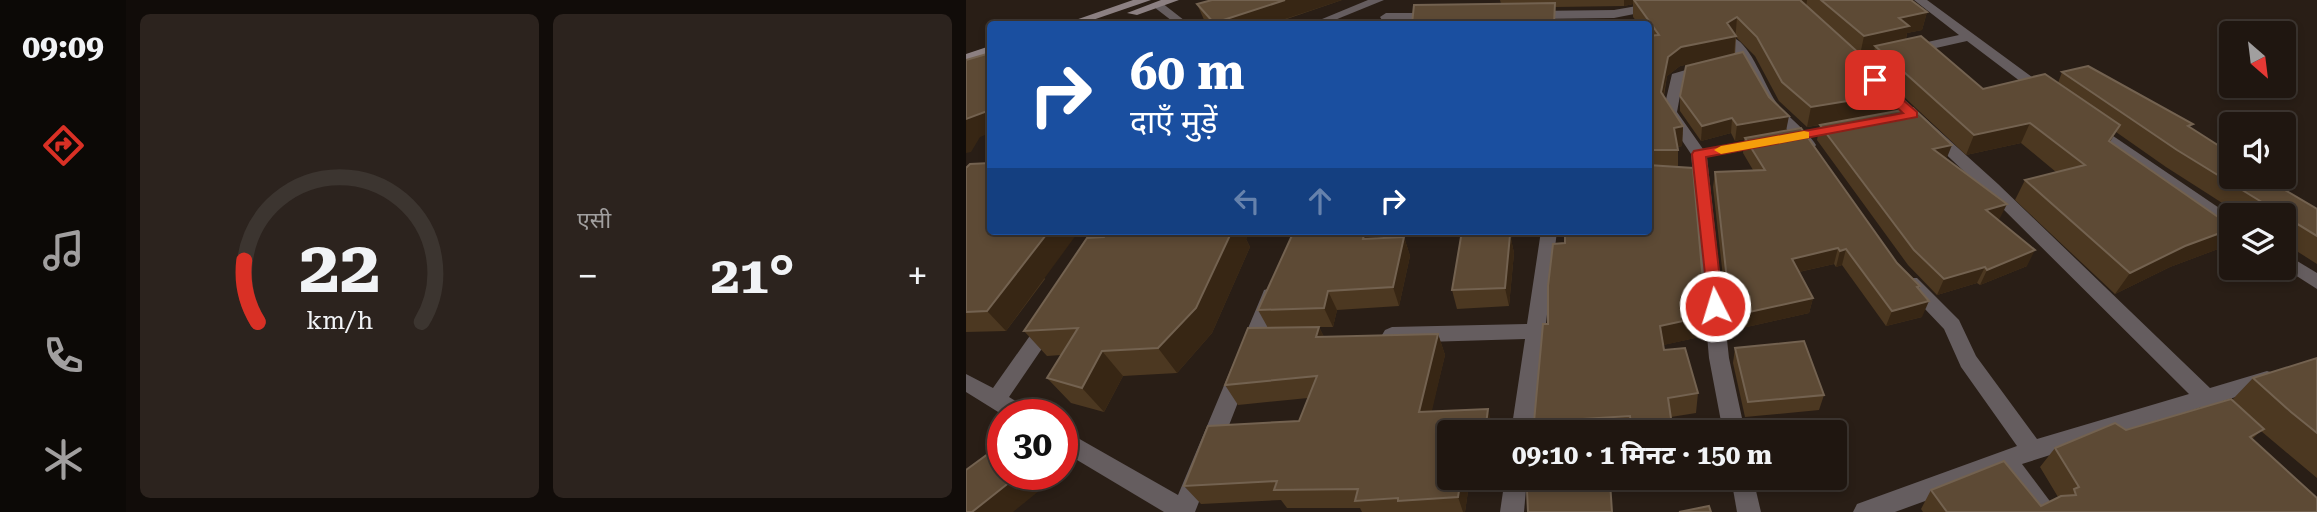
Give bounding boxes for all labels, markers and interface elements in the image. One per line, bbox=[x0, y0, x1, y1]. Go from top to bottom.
north arrow bbox=[2219, 21, 2296, 98]
map controls bbox=[2219, 21, 2296, 280]
text: 09:09 bbox=[22, 28, 104, 66]
text: 60 m bbox=[1130, 44, 1245, 101]
icon: right bbox=[1015, 49, 1106, 140]
pin bbox=[1845, 50, 1905, 110]
icon: arrive bbox=[1856, 61, 1894, 99]
text: दाएँ मुड़ें bbox=[1130, 103, 1217, 141]
button: sound bbox=[2219, 112, 2296, 189]
icon: directions bbox=[39, 121, 88, 170]
icon: left bbox=[1228, 182, 1266, 220]
icon: ahead bbox=[1301, 182, 1339, 220]
icon: right bbox=[1374, 182, 1412, 220]
button: layers bbox=[2219, 203, 2296, 280]
text: एसी bbox=[577, 207, 611, 234]
text: 22 bbox=[299, 225, 380, 310]
icon: music bbox=[39, 226, 88, 275]
text: 21° bbox=[710, 245, 795, 306]
text: − bbox=[577, 254, 598, 298]
text: + bbox=[907, 254, 928, 298]
position arrow bbox=[1678, 269, 1752, 343]
text: km/h bbox=[306, 306, 373, 335]
icon: phone bbox=[39, 331, 88, 380]
speed limit sign: 30 bbox=[987, 399, 1078, 490]
icon: climate bbox=[39, 435, 88, 484]
text: 09:10 · 1 मिनट · 150 m bbox=[1512, 440, 1772, 470]

